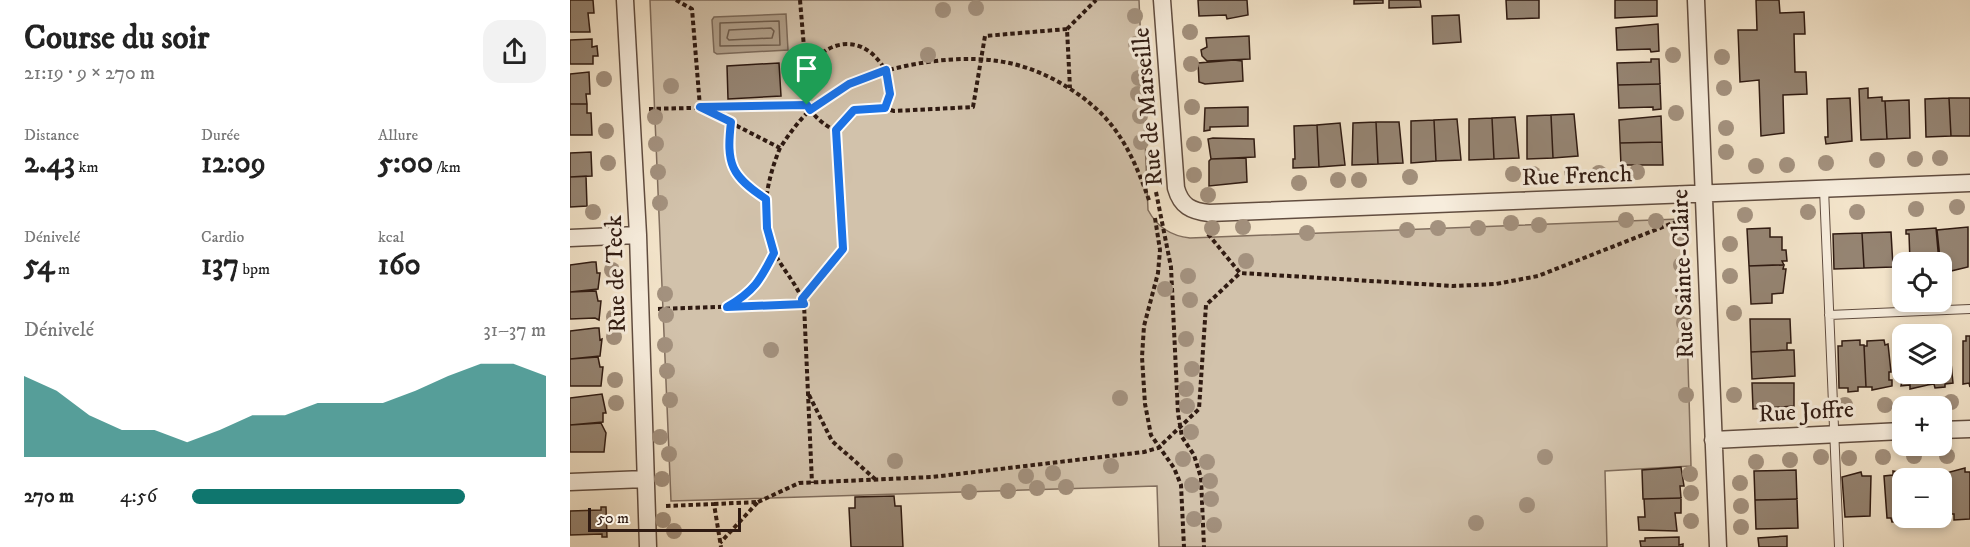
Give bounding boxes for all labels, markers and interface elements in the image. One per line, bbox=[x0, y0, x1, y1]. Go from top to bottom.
text: Course du soir bbox=[24, 18, 209, 59]
button: share bbox=[483, 20, 546, 83]
street label: Rue de Marseille bbox=[1126, 26, 1170, 188]
pin bbox=[781, 43, 832, 105]
icon: arrive bbox=[790, 52, 823, 85]
text: 21:19 · 9 × 270 m bbox=[24, 61, 155, 86]
text: Distance bbox=[24, 125, 79, 145]
text: Durée bbox=[201, 125, 240, 145]
text: Allure bbox=[378, 125, 418, 145]
text: 2.43 bbox=[24, 145, 75, 182]
text: 12:09 bbox=[201, 145, 266, 182]
text: 5:00 bbox=[378, 145, 433, 182]
text: km bbox=[75, 157, 98, 177]
text: /km bbox=[433, 157, 461, 177]
street label: Rue French bbox=[1521, 159, 1633, 193]
street label: Rue Sainte-Claire bbox=[1665, 189, 1701, 359]
street label: Rue de Teck bbox=[599, 215, 633, 333]
text: Dénivelé bbox=[24, 227, 80, 247]
text: Cardio bbox=[201, 227, 244, 247]
text: kcal bbox=[378, 227, 404, 247]
text: 54 bbox=[24, 247, 55, 284]
text: 137 bbox=[201, 247, 239, 284]
text: 160 bbox=[378, 247, 421, 284]
map controls bbox=[1892, 252, 1952, 528]
button: locate bbox=[1892, 252, 1952, 312]
text: m bbox=[55, 259, 70, 279]
text: bpm bbox=[239, 259, 270, 279]
text: Dénivelé bbox=[24, 318, 94, 343]
text: 31–37 m bbox=[483, 318, 546, 343]
button: layers bbox=[1892, 324, 1952, 384]
street label: Rue Joffre bbox=[1758, 395, 1855, 429]
button: + bbox=[1892, 396, 1952, 456]
button: − bbox=[1892, 468, 1952, 528]
text: 270 m bbox=[24, 484, 74, 509]
text: 4:56 bbox=[120, 484, 157, 509]
scale bar bbox=[588, 505, 741, 532]
text: 50 m bbox=[597, 508, 629, 528]

